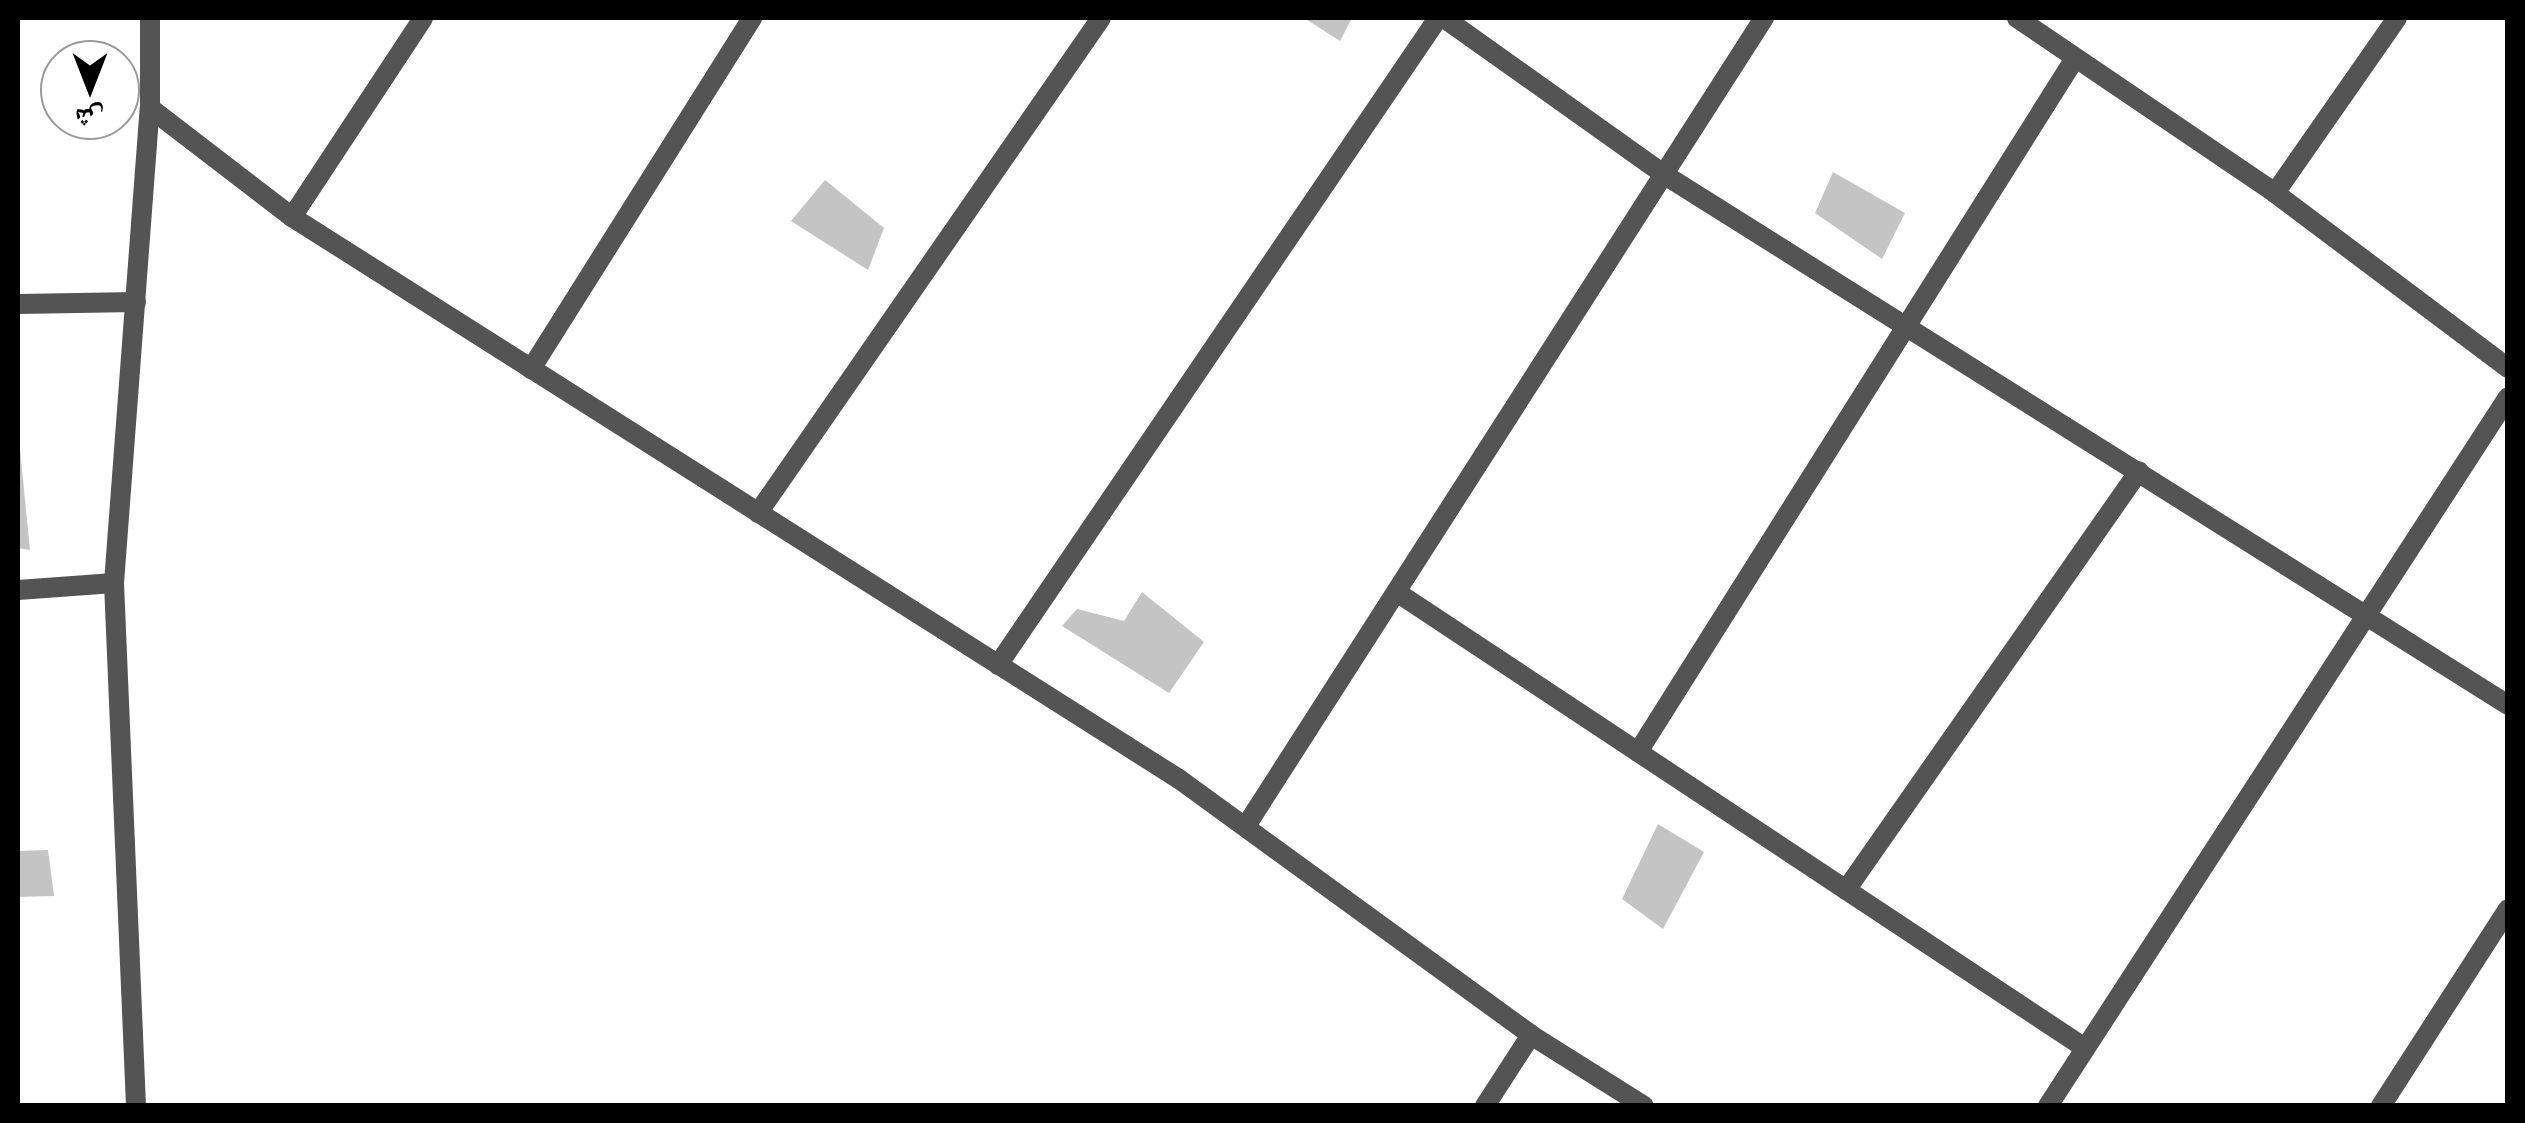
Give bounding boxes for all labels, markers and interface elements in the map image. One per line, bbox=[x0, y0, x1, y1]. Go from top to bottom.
north arrow bbox=[40, 40, 140, 140]
text: ش bbox=[75, 102, 105, 135]

